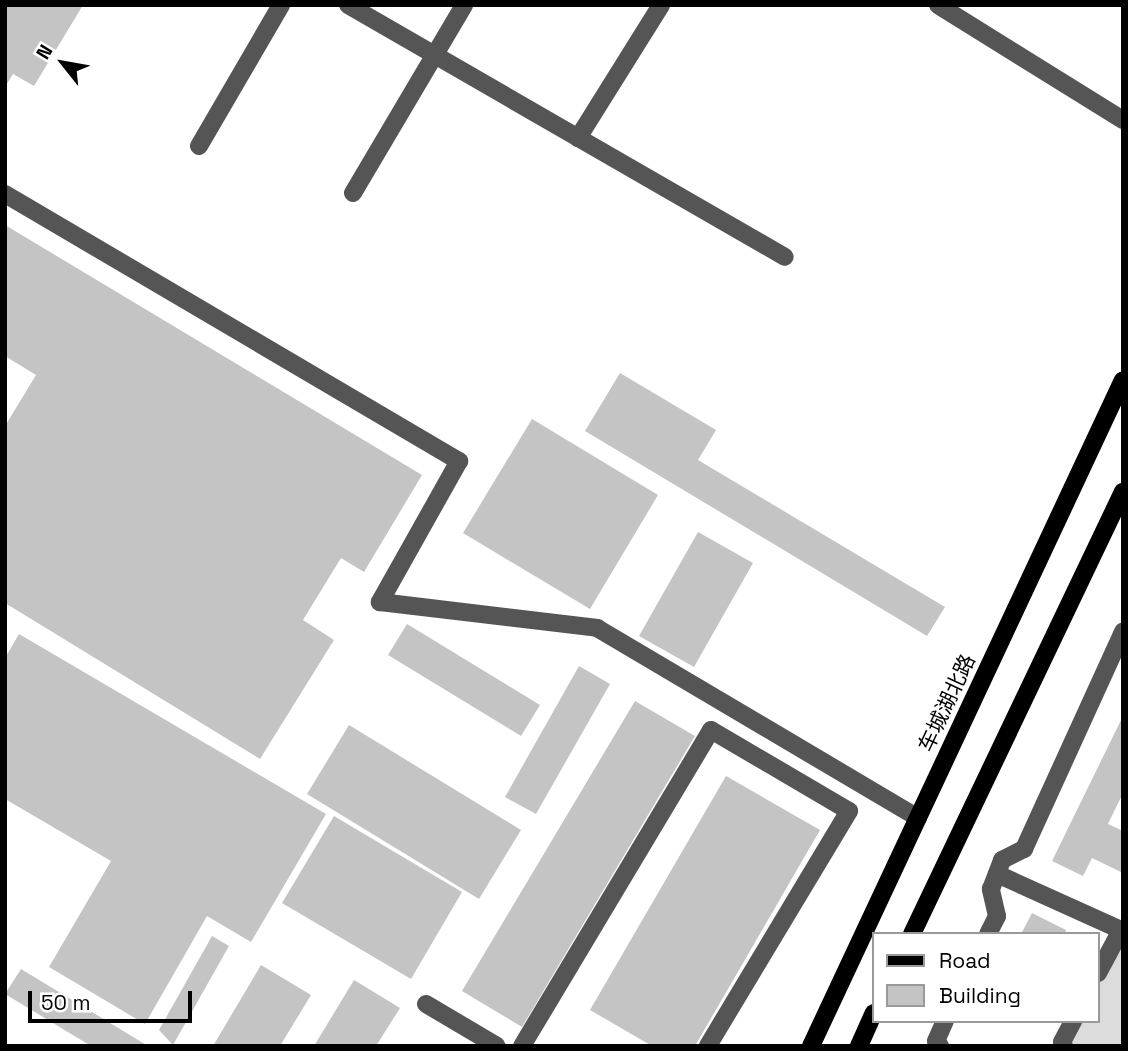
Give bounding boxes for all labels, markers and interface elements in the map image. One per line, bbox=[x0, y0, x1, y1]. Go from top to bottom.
north arrow bbox=[28, 28, 98, 98]
text: N bbox=[31, 40, 59, 64]
street label: 车城湖北路 bbox=[913, 650, 981, 756]
legend bbox=[872, 932, 1100, 1023]
text: Road bbox=[939, 947, 991, 974]
scale bar bbox=[32, 978, 196, 1022]
text: Building bbox=[939, 982, 1021, 1009]
text: 50 m bbox=[41, 989, 91, 1016]

